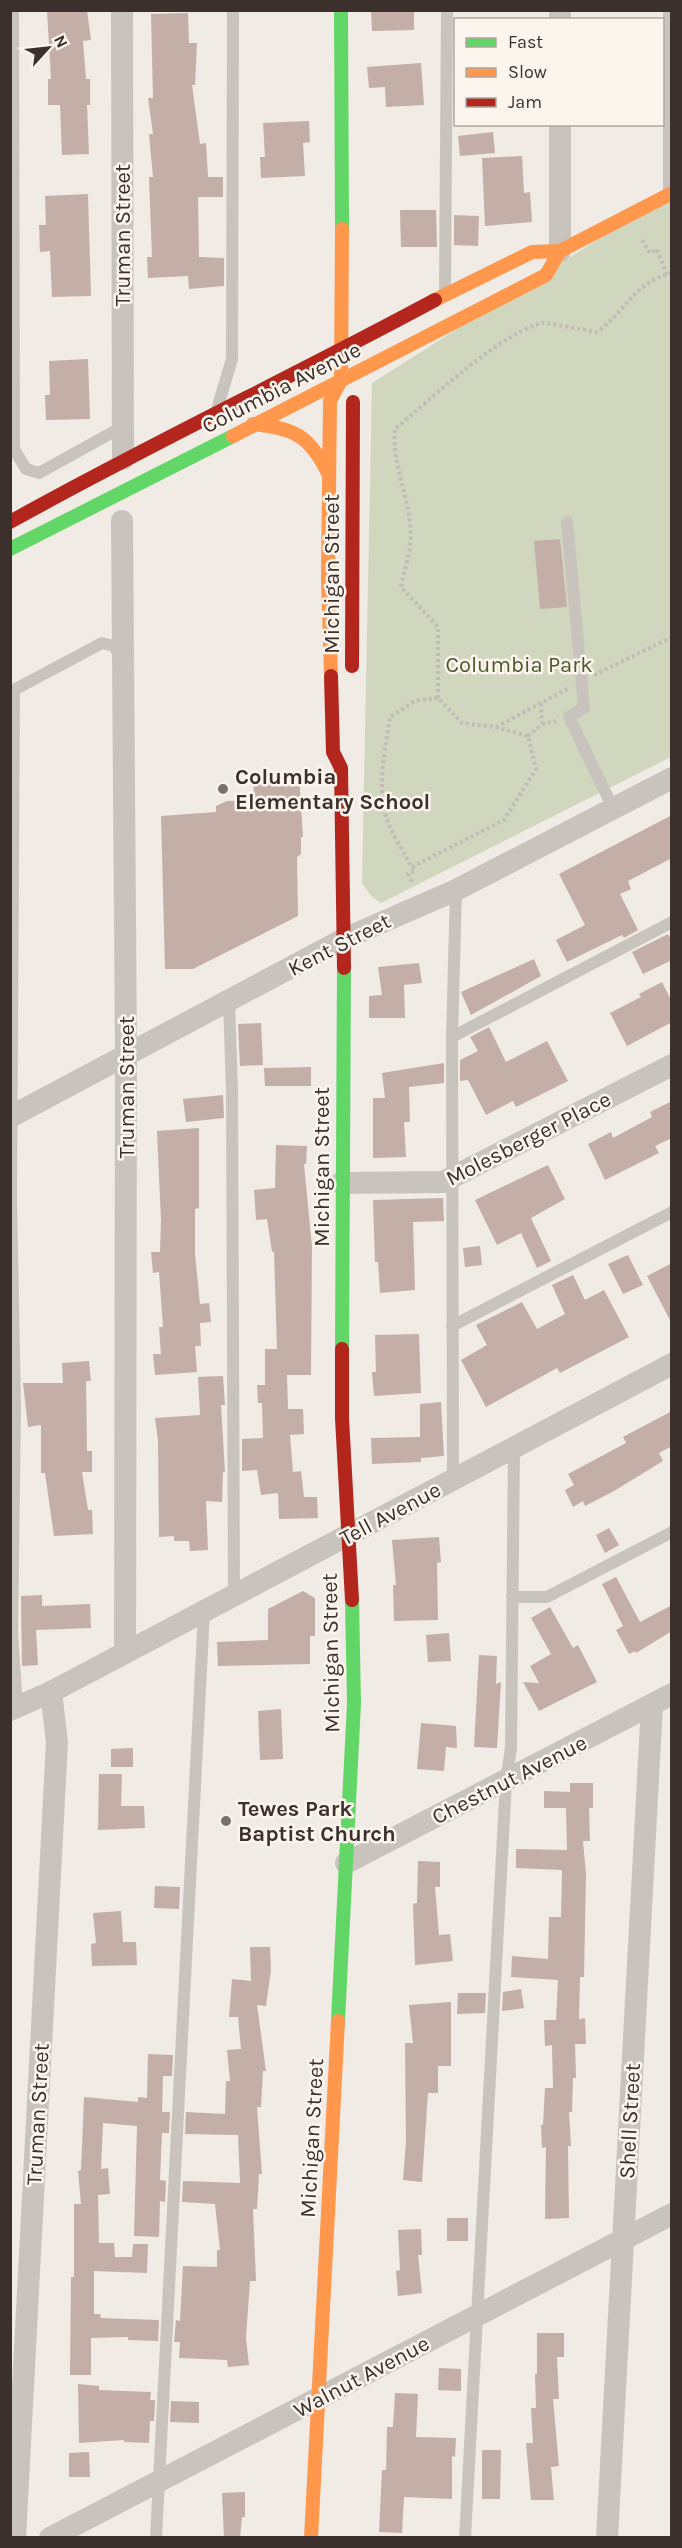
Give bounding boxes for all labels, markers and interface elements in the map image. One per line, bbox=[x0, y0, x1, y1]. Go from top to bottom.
north arrow bbox=[18, 18, 78, 78]
legend bbox=[454, 18, 664, 126]
text: Fast bbox=[508, 31, 543, 53]
text: N bbox=[50, 32, 72, 51]
text: Slow bbox=[508, 61, 547, 83]
text: Jam bbox=[508, 91, 542, 113]
street label: Truman Street bbox=[110, 164, 136, 306]
street label: Columbia Avenue bbox=[198, 337, 365, 439]
street label: Michigan Street bbox=[319, 494, 345, 654]
park label: Columbia Park bbox=[445, 652, 593, 678]
place label: Columbia Elementary School bbox=[235, 764, 430, 815]
marker: Columbia Elementary School bbox=[216, 782, 230, 796]
street label: Kent Street bbox=[284, 908, 395, 982]
street label: Truman Street bbox=[114, 1016, 140, 1158]
street label: Molesberger Place bbox=[442, 1086, 615, 1192]
street label: Michigan Street bbox=[309, 1087, 335, 1247]
street label: Tell Avenue bbox=[336, 1476, 445, 1551]
street label: Michigan Street bbox=[317, 1573, 345, 1733]
street label: Chestnut Avenue bbox=[428, 1730, 591, 1830]
place label: Tewes Park Baptist Church bbox=[238, 1796, 396, 1847]
marker: Tewes Park Baptist Church bbox=[219, 1814, 233, 1828]
street label: Truman Street bbox=[21, 2042, 55, 2186]
street label: Michigan Street bbox=[295, 2058, 329, 2219]
street label: Shell Street bbox=[614, 2063, 646, 2180]
street label: Walnut Avenue bbox=[289, 2330, 434, 2424]

